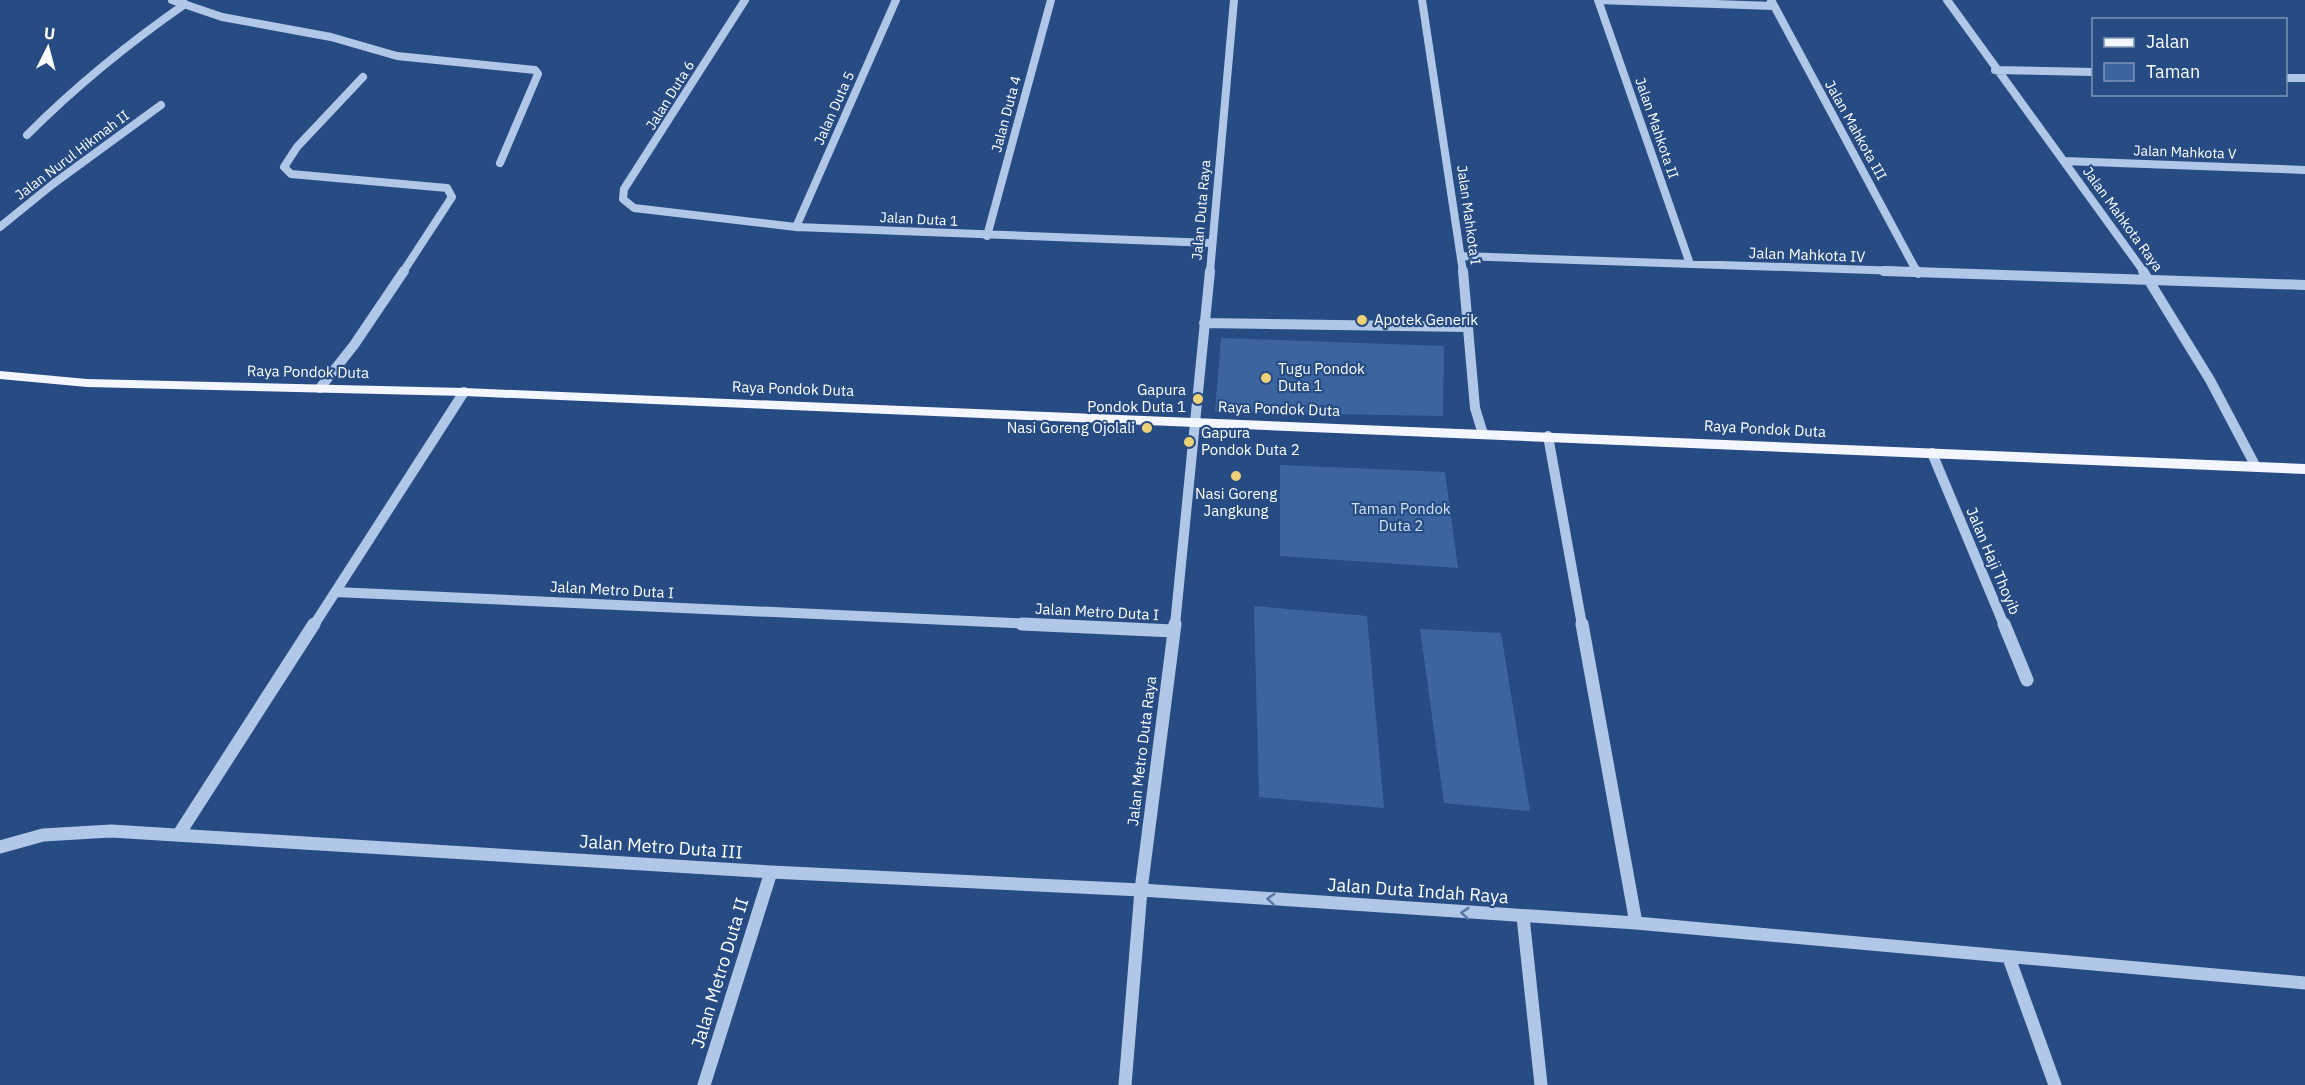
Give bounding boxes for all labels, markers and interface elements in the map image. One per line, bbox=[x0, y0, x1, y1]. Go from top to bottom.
north arrow bbox=[18, 18, 78, 78]
legend bbox=[2092, 18, 2287, 96]
text: U bbox=[43, 23, 56, 44]
text: Jalan bbox=[2146, 30, 2190, 53]
street label: Jalan Duta 6 bbox=[642, 57, 698, 133]
text: Taman bbox=[2146, 60, 2200, 83]
street label: Jalan Duta 5 bbox=[810, 68, 858, 148]
street label: Jalan Duta 4 bbox=[987, 74, 1025, 154]
street label: Jalan Mahkota II bbox=[1631, 75, 1683, 181]
street label: Jalan Mahkota III bbox=[1821, 77, 1891, 183]
street label: Jalan Nurul Hikmah II bbox=[11, 106, 133, 204]
street label: Jalan Mahkota V bbox=[2133, 141, 2237, 163]
street label: Jalan Duta Raya bbox=[1188, 159, 1214, 261]
street label: Jalan Mahkota Raya bbox=[2079, 163, 2167, 275]
street label: Jalan Mahkota I bbox=[1453, 164, 1485, 266]
street label: Jalan Duta 1 bbox=[879, 208, 959, 230]
street label: Jalan Mahkota IV bbox=[1748, 243, 1866, 266]
place label: Apotek Generik bbox=[1374, 310, 1478, 329]
marker: Apotek Generik bbox=[1355, 313, 1369, 327]
place label: Tugu Pondok Duta 1 bbox=[1278, 359, 1365, 395]
street label: Raya Pondok Duta bbox=[247, 361, 369, 382]
marker: Tugu Pondok Duta 1 bbox=[1259, 371, 1273, 385]
street label: Raya Pondok Duta bbox=[732, 377, 854, 400]
place label: Gapura Pondok Duta 1 bbox=[1087, 380, 1186, 416]
marker: Gapura Pondok Duta 1 bbox=[1191, 392, 1205, 406]
street label: Raya Pondok Duta bbox=[1218, 397, 1340, 420]
street label: Raya Pondok Duta bbox=[1703, 416, 1827, 441]
place label: Nasi Goreng Ojolali bbox=[1007, 418, 1135, 437]
marker: Nasi Goreng Ojolali bbox=[1140, 421, 1154, 435]
place label: Gapura Pondok Duta 2 bbox=[1201, 423, 1300, 459]
marker: Gapura Pondok Duta 2 bbox=[1182, 435, 1196, 449]
marker: Nasi Goreng Jangkung bbox=[1229, 469, 1243, 483]
place label: Nasi Goreng Jangkung bbox=[1195, 484, 1277, 520]
park label: Taman Pondok Duta 2 bbox=[1351, 499, 1451, 535]
street label: Jalan Haji Thoyib bbox=[1962, 504, 2025, 617]
street label: Jalan Metro Duta I bbox=[549, 577, 675, 602]
street label: Jalan Metro Duta I bbox=[1034, 599, 1160, 624]
street label: Jalan Metro Duta Raya bbox=[1123, 675, 1160, 827]
street label: Jalan Metro Duta III bbox=[579, 829, 743, 864]
street label: Jalan Duta Indah Raya bbox=[1327, 873, 1510, 908]
one-way arrow bbox=[1266, 893, 1275, 906]
street label: Jalan Metro Duta II bbox=[686, 895, 753, 1051]
one-way arrow bbox=[1461, 907, 1470, 920]

